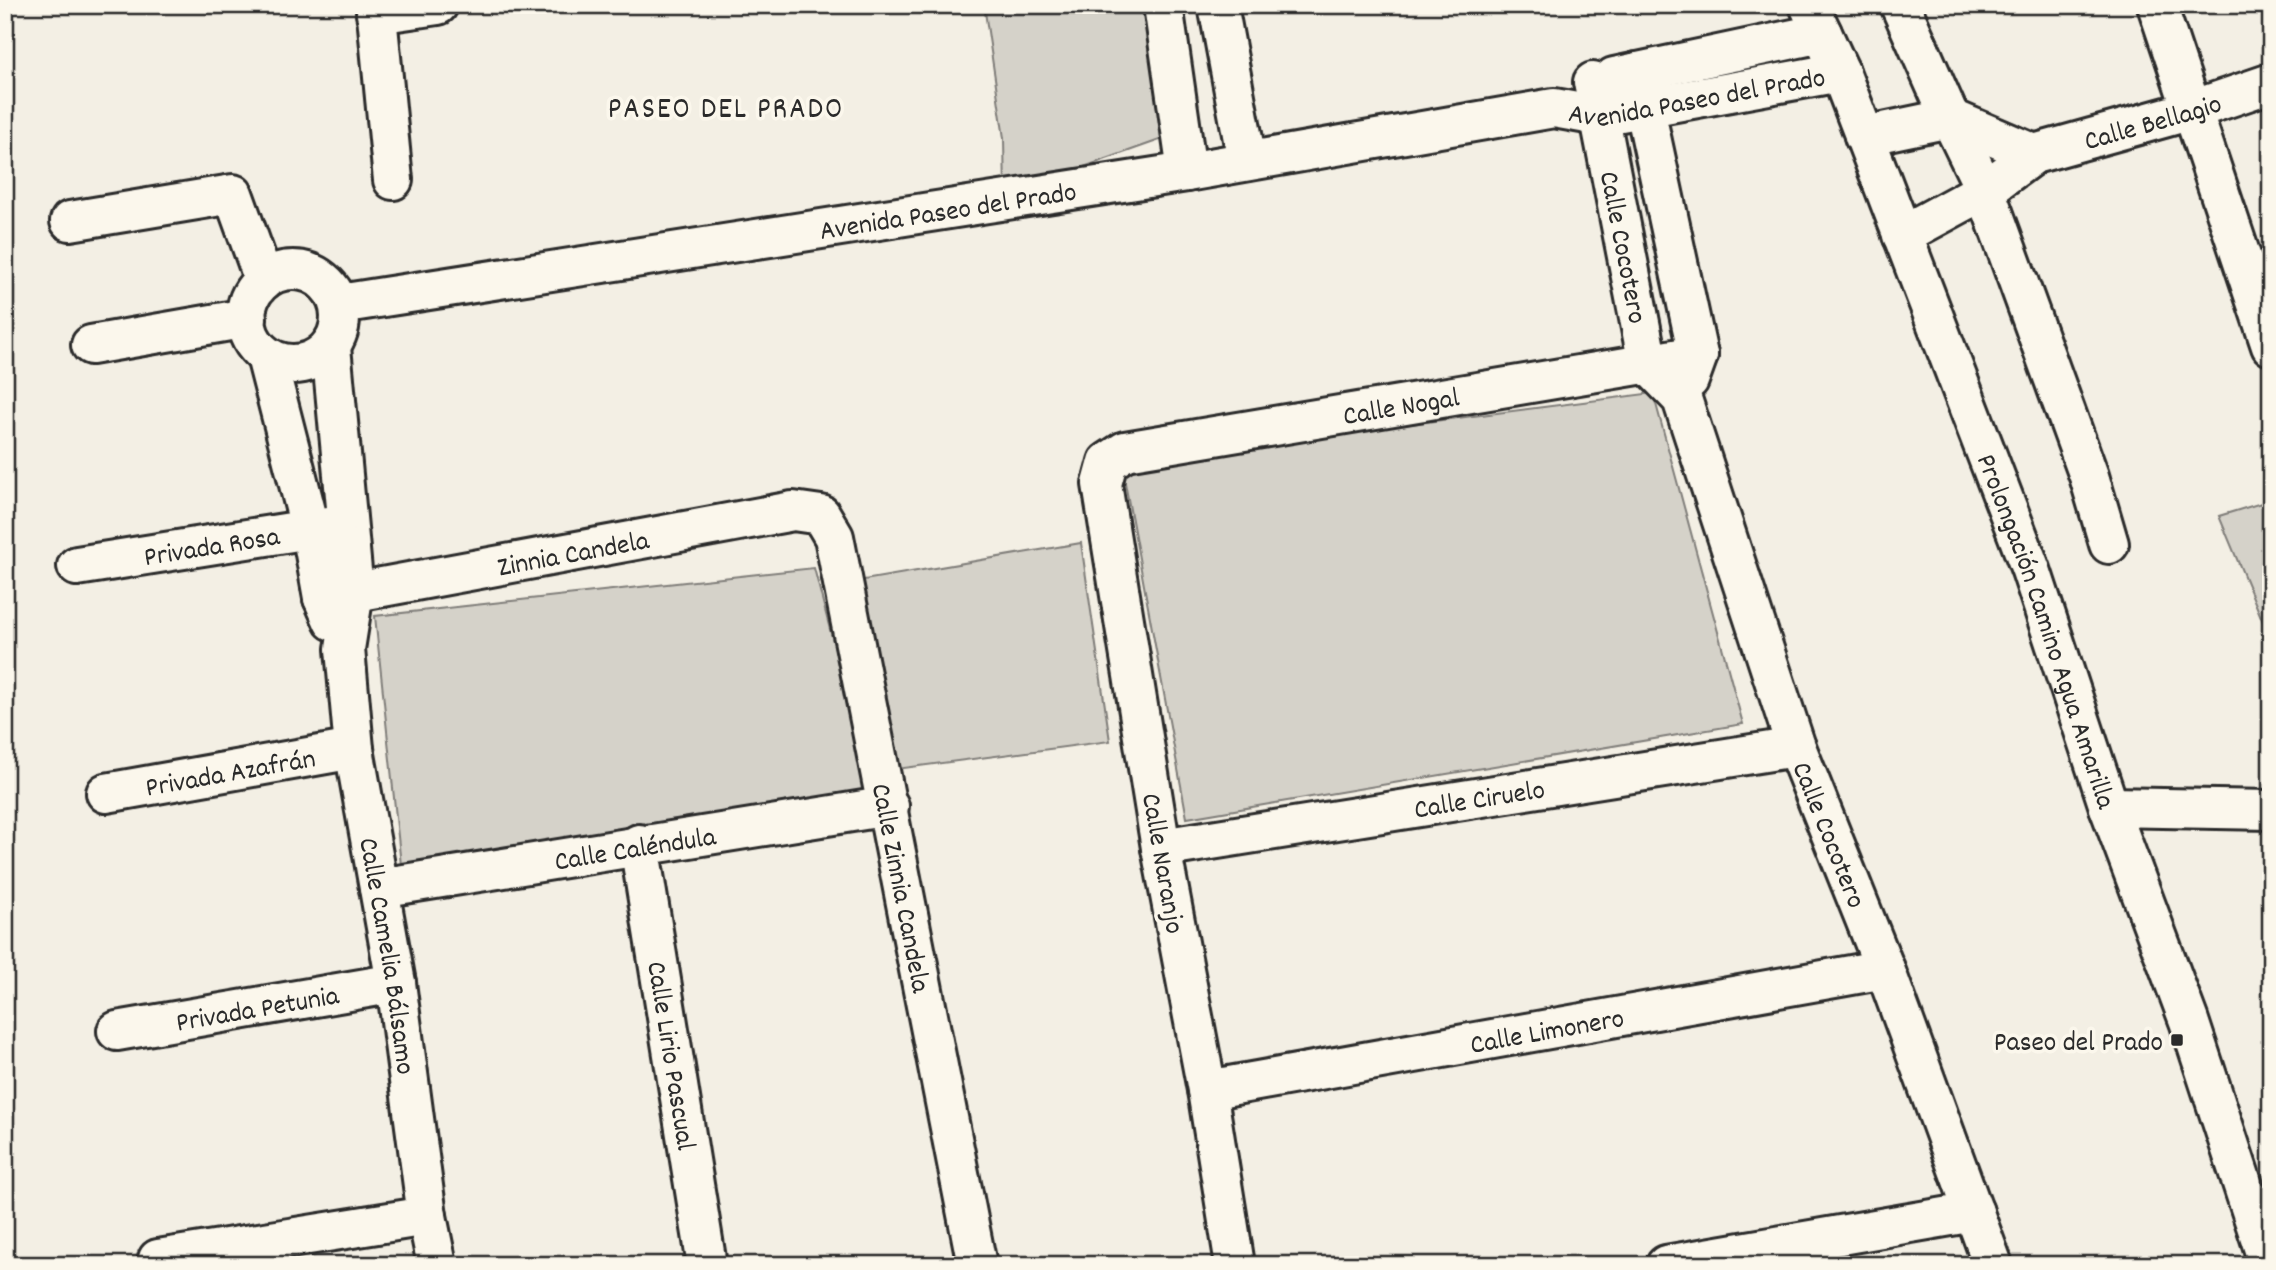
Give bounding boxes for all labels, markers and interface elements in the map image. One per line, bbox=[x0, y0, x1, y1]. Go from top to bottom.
street label: Avenida Paseo del Prado bbox=[1565, 60, 1829, 141]
street label: Calle Bellagio bbox=[2080, 86, 2228, 164]
district label: PASEO DEL PRADO bbox=[608, 90, 844, 133]
street label: Calle Cocotero bbox=[1586, 168, 1655, 328]
street label: Avenida Paseo del Prado bbox=[817, 174, 1080, 254]
street label: Calle Nogal bbox=[1340, 380, 1463, 439]
street label: Prolongación Camino Agua Amarilla bbox=[1963, 449, 2124, 816]
street label: Privada Rosa bbox=[141, 519, 284, 580]
street label: Zinnia Candela bbox=[495, 523, 653, 590]
street label: Privada Azafrán bbox=[143, 741, 319, 811]
street label: Calle Cocotero bbox=[1779, 757, 1874, 915]
street label: Calle Ciruelo bbox=[1411, 772, 1548, 832]
street label: Calle Zinnia Candela bbox=[858, 780, 938, 997]
street label: Calle Naranjo bbox=[1128, 790, 1192, 937]
street label: Calle Caléndula bbox=[552, 819, 720, 884]
street label: Calle Camelia Bálsamo bbox=[345, 835, 423, 1077]
street label: Calle Lirio Pascual bbox=[633, 959, 703, 1154]
street label: Privada Petunia bbox=[173, 978, 343, 1046]
street label: Calle Limonero bbox=[1467, 1001, 1628, 1068]
place label: Paseo del Prado bbox=[1994, 1025, 2163, 1065]
marker: Paseo del Prado bbox=[2169, 1032, 2185, 1048]

